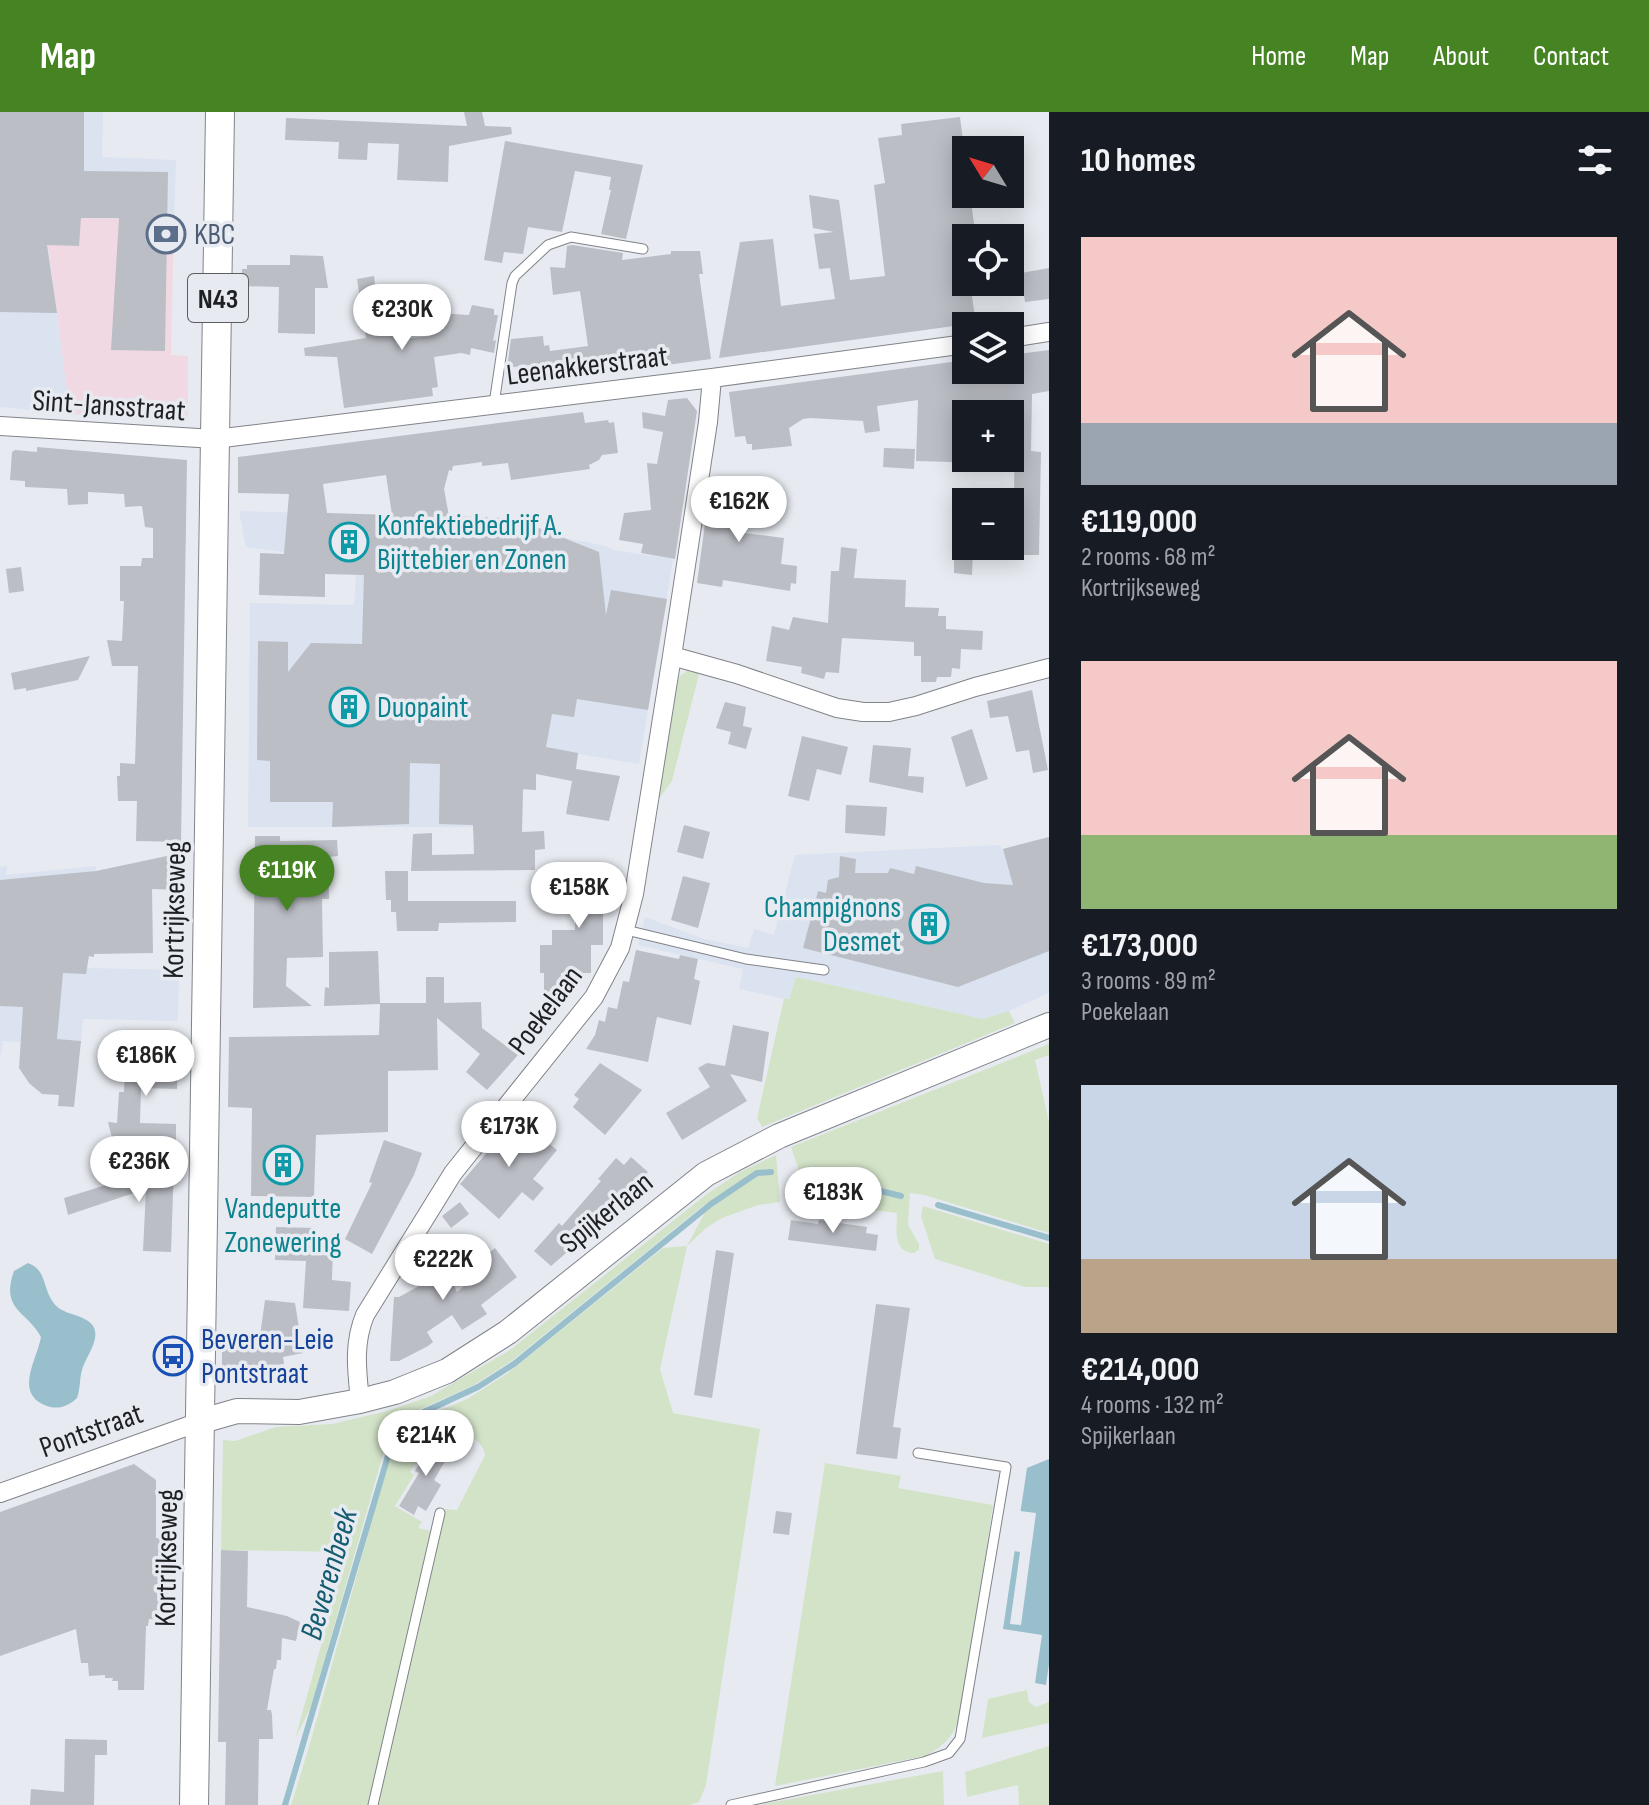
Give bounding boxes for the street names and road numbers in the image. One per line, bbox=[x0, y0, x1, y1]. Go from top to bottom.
road number: N43 bbox=[188, 274, 248, 322]
street label: Leenakkerstraat bbox=[504, 338, 670, 394]
street label: Sint-Jansstraat bbox=[31, 383, 187, 429]
street label: Kortrijkseweg bbox=[156, 841, 194, 979]
street label: Poekelaan bbox=[501, 959, 591, 1062]
street label: Spijkerlaan bbox=[553, 1164, 660, 1261]
street label: Pontstraat bbox=[35, 1396, 148, 1466]
street label: Kortrijkseweg bbox=[148, 1489, 186, 1627]

